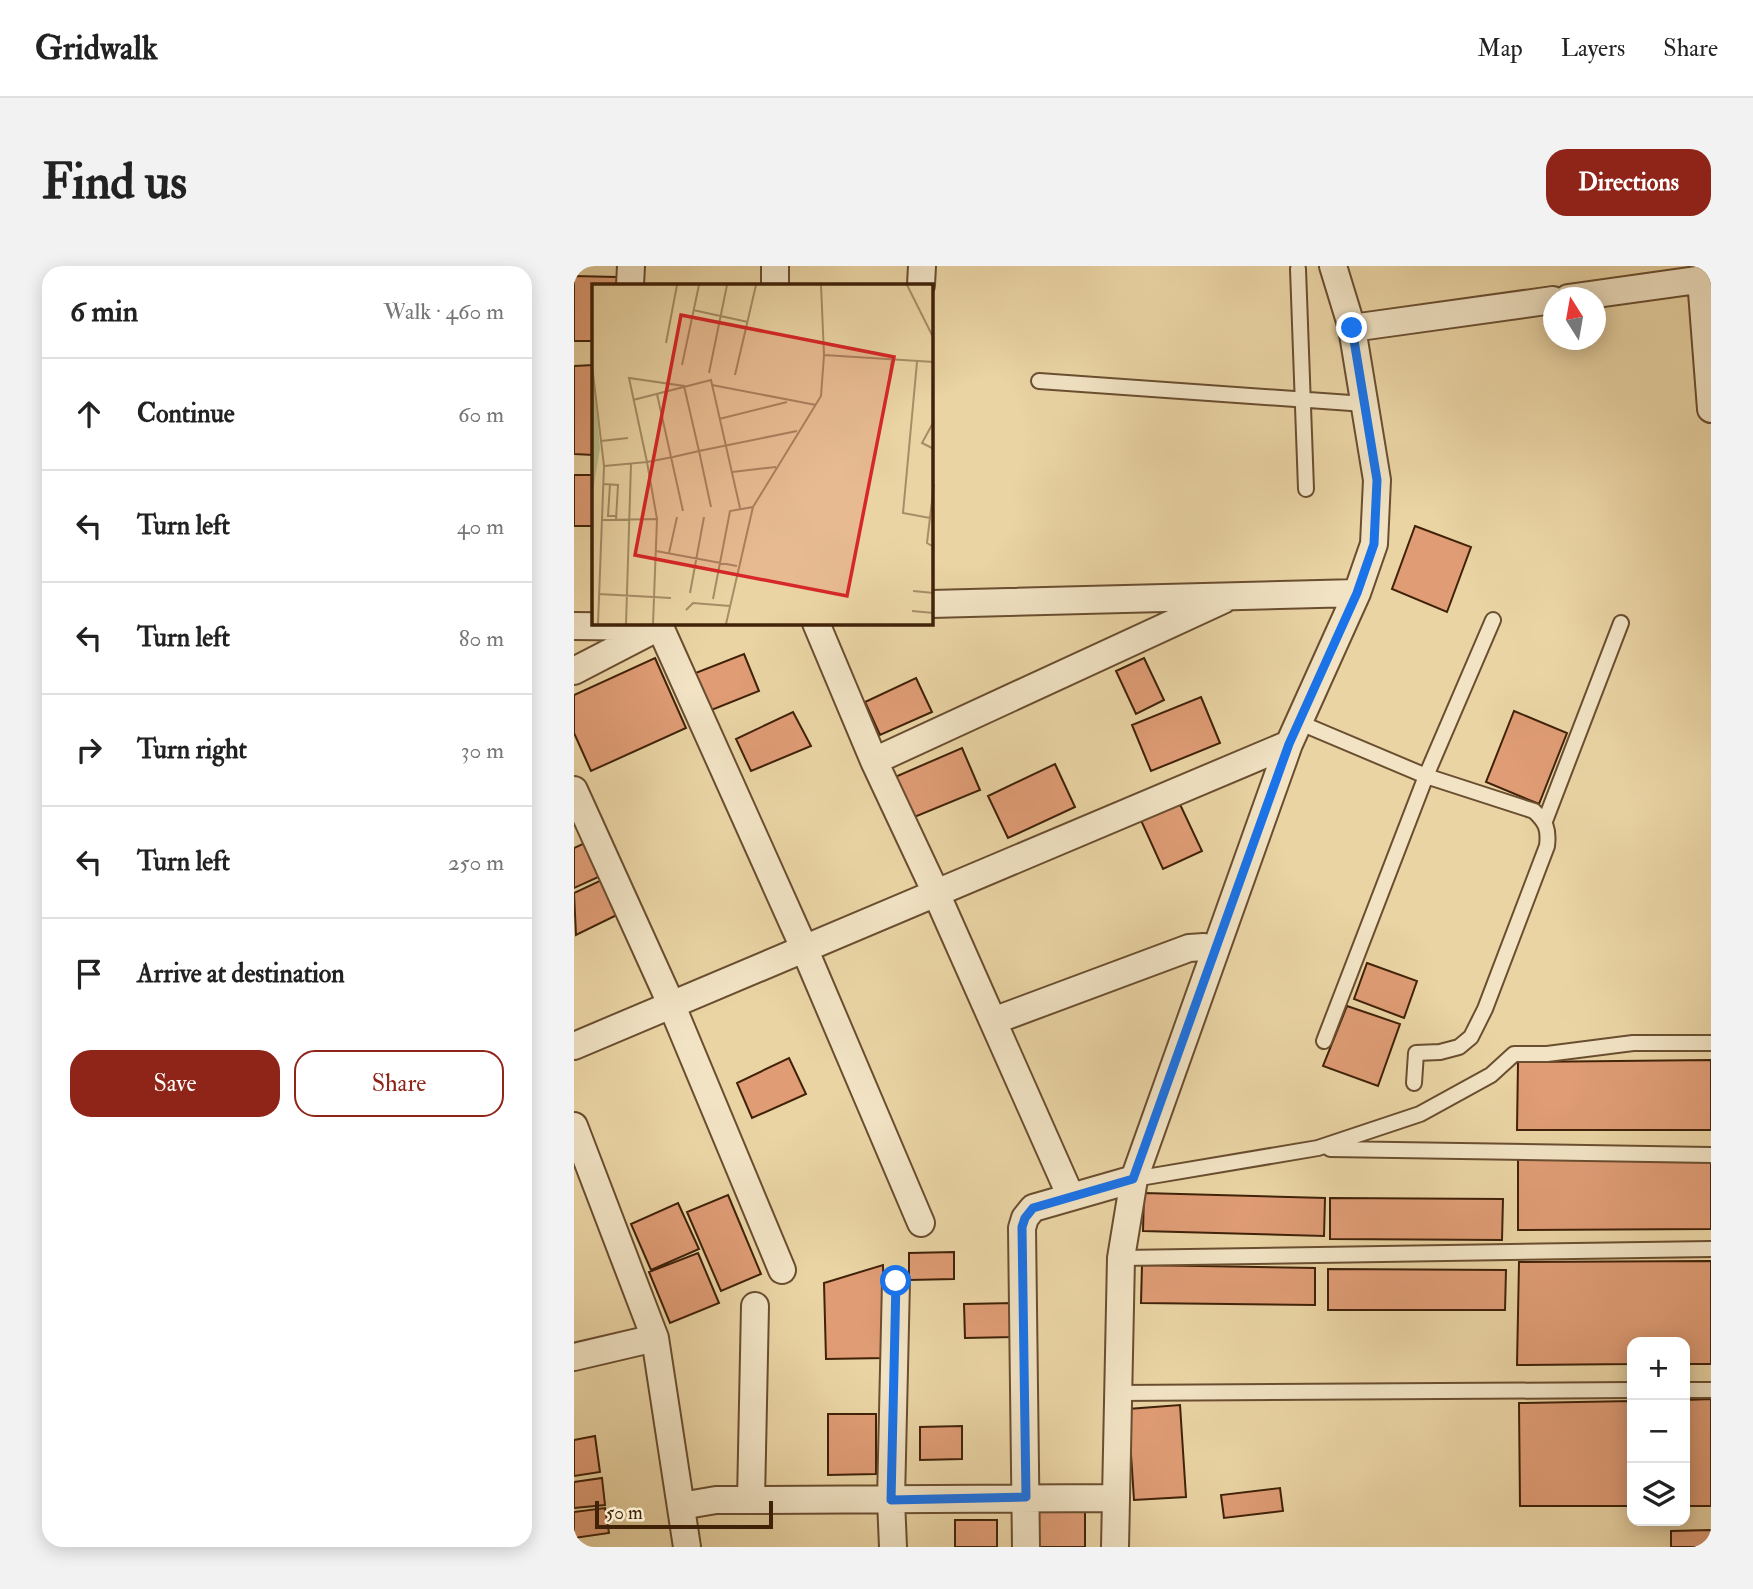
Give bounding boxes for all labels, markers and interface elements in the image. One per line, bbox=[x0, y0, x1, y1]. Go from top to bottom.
text: Gridwalk bbox=[35, 28, 158, 69]
text: Map bbox=[1478, 33, 1523, 64]
text: Layers bbox=[1561, 33, 1625, 64]
text: Share bbox=[1663, 33, 1718, 64]
button: Directions bbox=[1546, 149, 1711, 216]
text: Find us bbox=[42, 152, 187, 213]
inset map bbox=[592, 284, 933, 625]
north arrow bbox=[1543, 287, 1606, 350]
text: 6 min bbox=[70, 293, 138, 330]
text: Walk · 460 m bbox=[384, 297, 504, 326]
route end bbox=[1336, 312, 1367, 343]
icon: ahead bbox=[70, 395, 108, 433]
text: Continue bbox=[137, 398, 235, 430]
text: 60 m bbox=[458, 400, 504, 429]
icon: left bbox=[70, 507, 108, 545]
text: Turn left bbox=[137, 510, 230, 542]
text: 40 m bbox=[457, 512, 504, 541]
icon: left bbox=[70, 619, 108, 657]
text: Turn left bbox=[137, 622, 230, 654]
text: 80 m bbox=[459, 624, 504, 653]
icon: right bbox=[70, 731, 108, 769]
text: Turn right bbox=[137, 734, 247, 766]
text: 30 m bbox=[461, 736, 504, 765]
icon: left bbox=[70, 843, 108, 881]
text: Turn left bbox=[137, 846, 230, 878]
text: 250 m bbox=[448, 848, 504, 877]
icon: arrive bbox=[70, 955, 108, 993]
text: Arrive at destination bbox=[137, 958, 345, 990]
button: Save bbox=[70, 1050, 280, 1117]
button: Share bbox=[294, 1050, 504, 1117]
route start bbox=[880, 1265, 911, 1296]
map controls bbox=[1627, 1337, 1690, 1526]
button: + bbox=[1627, 1337, 1690, 1400]
button: − bbox=[1627, 1400, 1690, 1463]
button: layers bbox=[1627, 1463, 1690, 1526]
scale bar bbox=[595, 1498, 774, 1530]
text: 50 m bbox=[606, 1501, 643, 1525]

